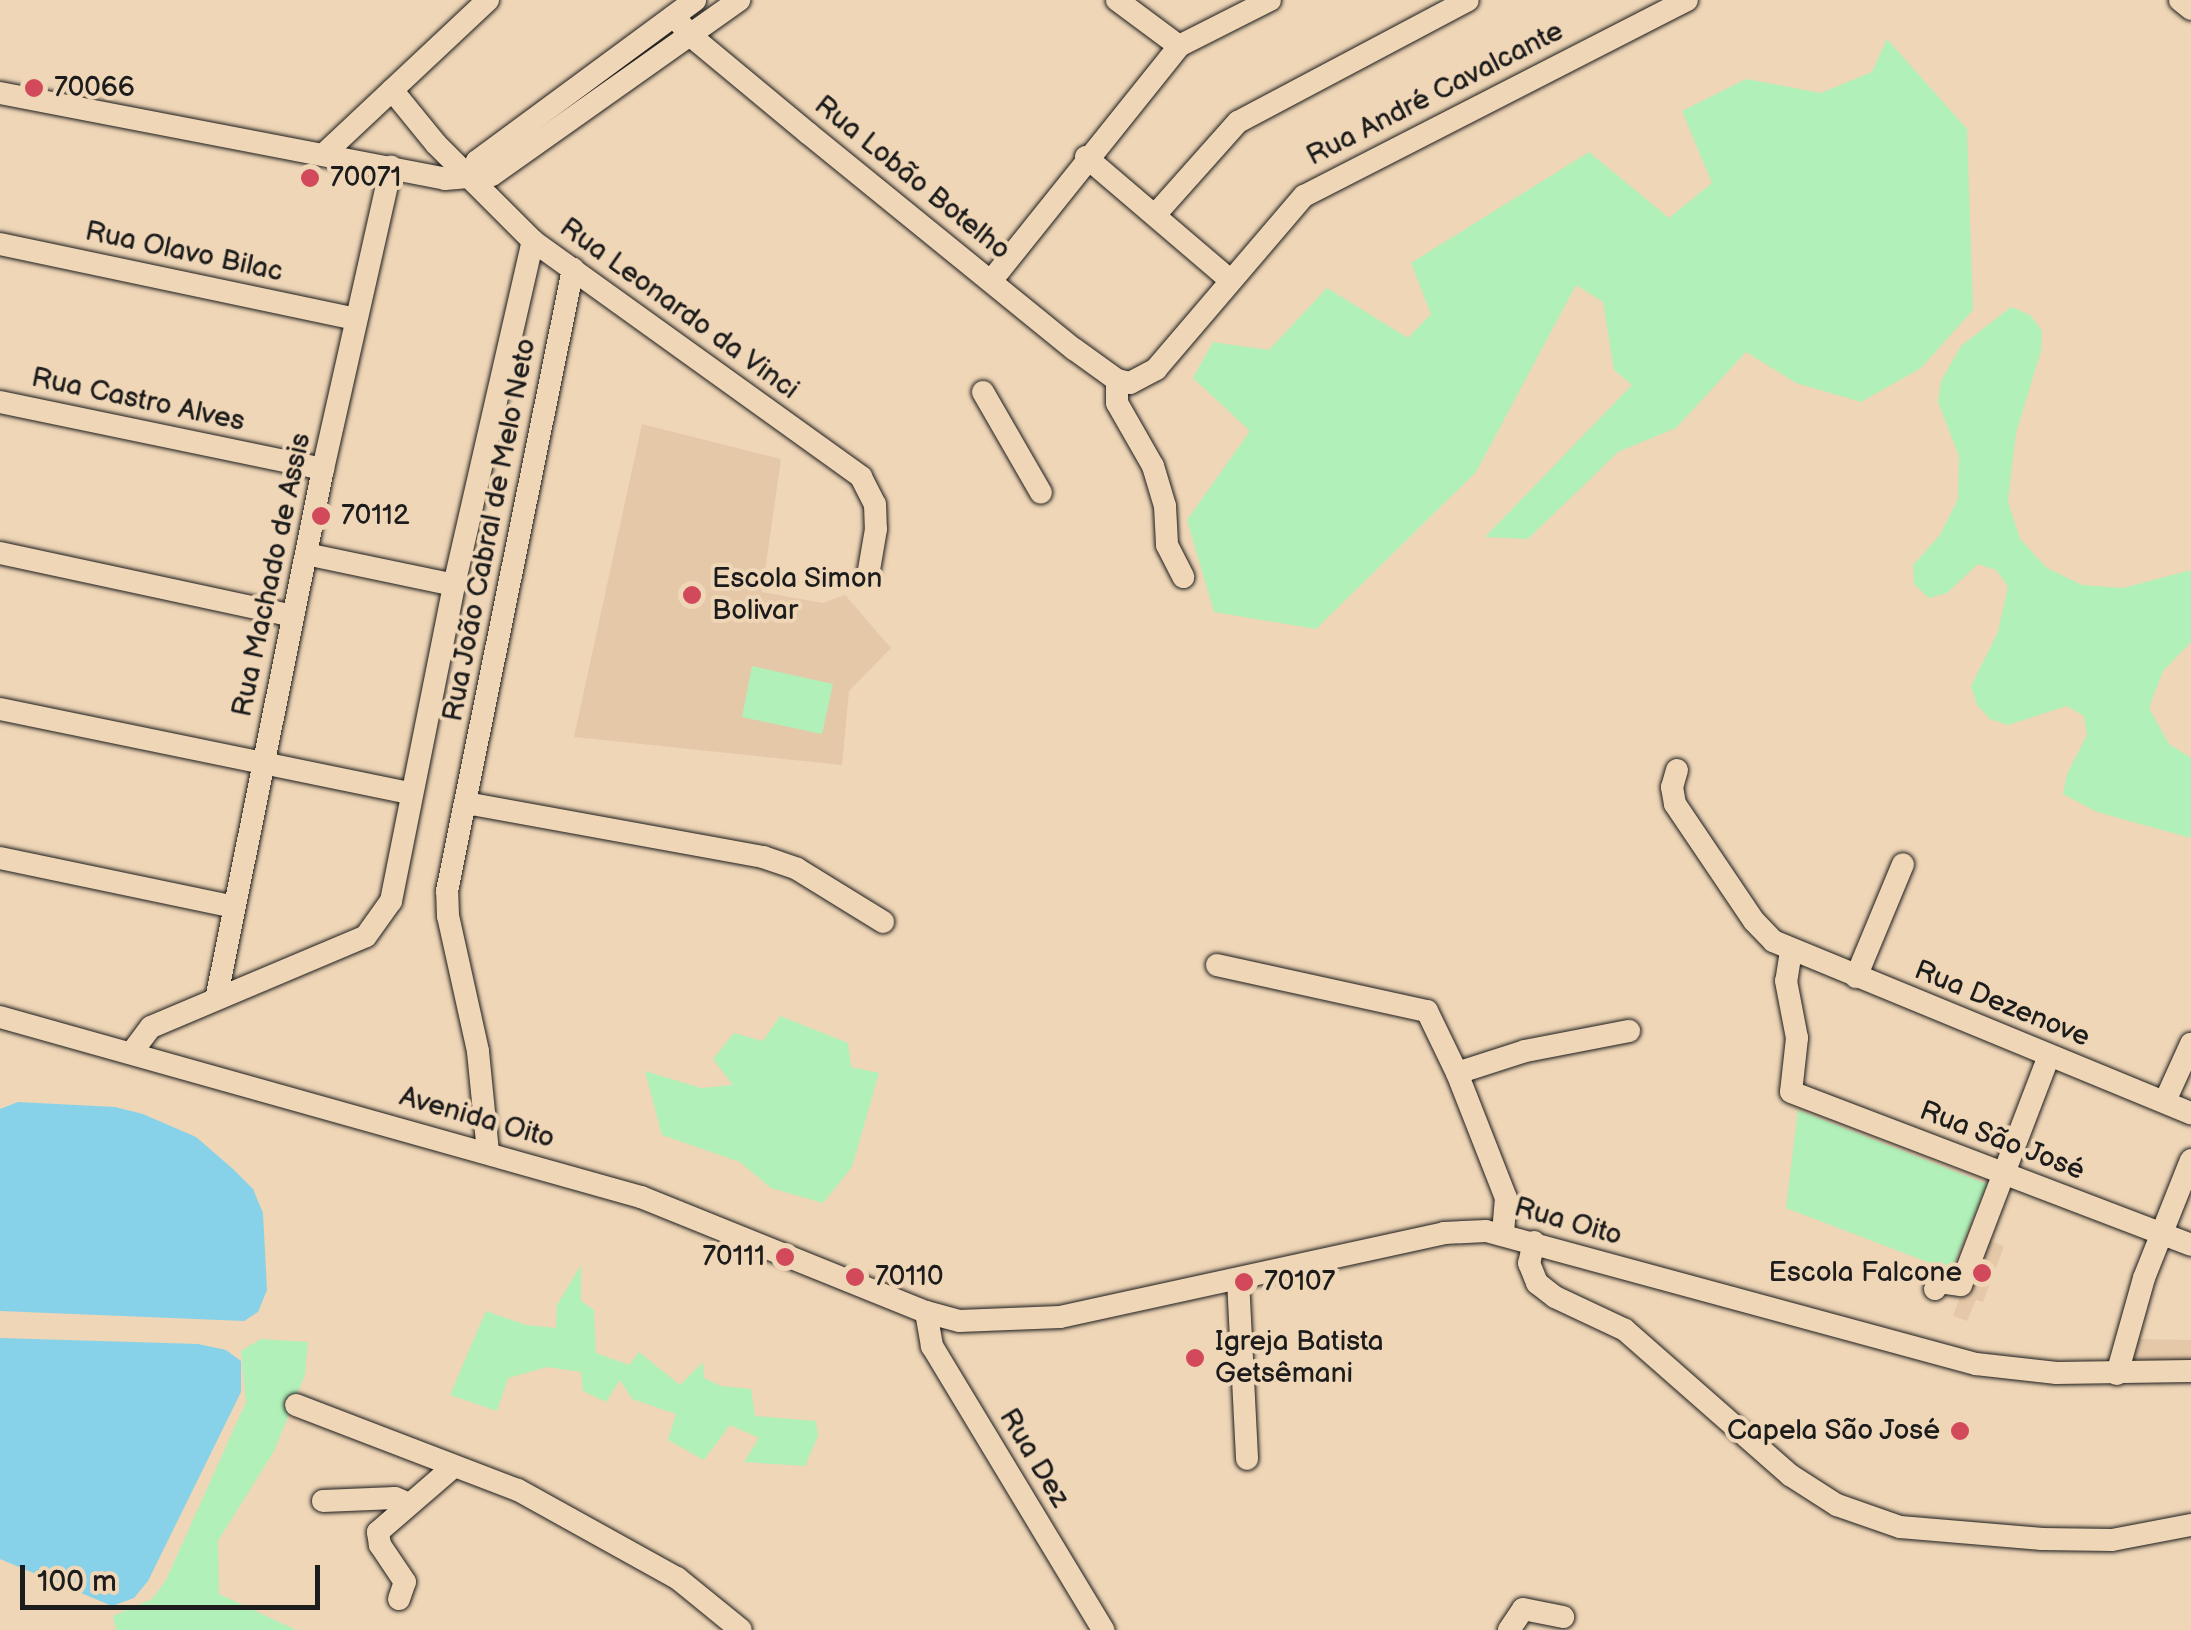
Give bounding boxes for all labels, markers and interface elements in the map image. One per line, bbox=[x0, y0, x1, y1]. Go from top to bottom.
street label: Rua André Cavalcante bbox=[1301, 15, 1569, 173]
place label: 70066 bbox=[54, 71, 135, 105]
marker: 70066 bbox=[23, 77, 45, 99]
street label: Rua Lobão Botelho bbox=[807, 89, 1017, 267]
place label: 70071 bbox=[330, 161, 401, 195]
marker: 70071 bbox=[299, 167, 321, 189]
street label: Rua Leonardo da Vinci bbox=[553, 211, 805, 407]
street label: Rua Olavo Bilac bbox=[82, 215, 286, 289]
street label: Rua João Cabral de Melo Neto bbox=[436, 335, 544, 725]
street label: Rua Castro Alves bbox=[28, 361, 248, 439]
street label: Rua Machado de Assis bbox=[226, 430, 318, 720]
place label: 70112 bbox=[341, 499, 409, 533]
marker: 70112 bbox=[310, 505, 332, 527]
place label: Escola Simon Bolivar bbox=[712, 562, 883, 628]
marker: Escola Simon Bolivar bbox=[681, 584, 703, 606]
street label: Rua Dezenove bbox=[1909, 954, 2095, 1054]
street label: Avenida Oito bbox=[396, 1080, 558, 1156]
street label: Rua São José bbox=[1914, 1094, 2090, 1188]
street label: Rua Oito bbox=[1510, 1191, 1626, 1253]
place label: 70111 bbox=[702, 1240, 765, 1274]
marker: 70111 bbox=[774, 1246, 796, 1268]
place label: Escola Falcone bbox=[1768, 1256, 1962, 1290]
place label: 70110 bbox=[875, 1260, 943, 1294]
marker: Escola Falcone bbox=[1971, 1262, 1993, 1284]
place label: 70107 bbox=[1264, 1265, 1335, 1299]
marker: 70110 bbox=[844, 1266, 866, 1288]
marker: 70107 bbox=[1233, 1271, 1255, 1293]
place label: Igreja Batista Getsêmani bbox=[1215, 1325, 1384, 1391]
marker: Igreja Batista Getsêmani bbox=[1184, 1347, 1206, 1369]
street label: Rua Dez bbox=[992, 1403, 1076, 1513]
place label: Capela São José bbox=[1725, 1414, 1940, 1448]
marker: Capela São José bbox=[1949, 1420, 1971, 1442]
scale bar bbox=[25, 1545, 325, 1607]
text: 100 m bbox=[37, 1564, 117, 1600]

